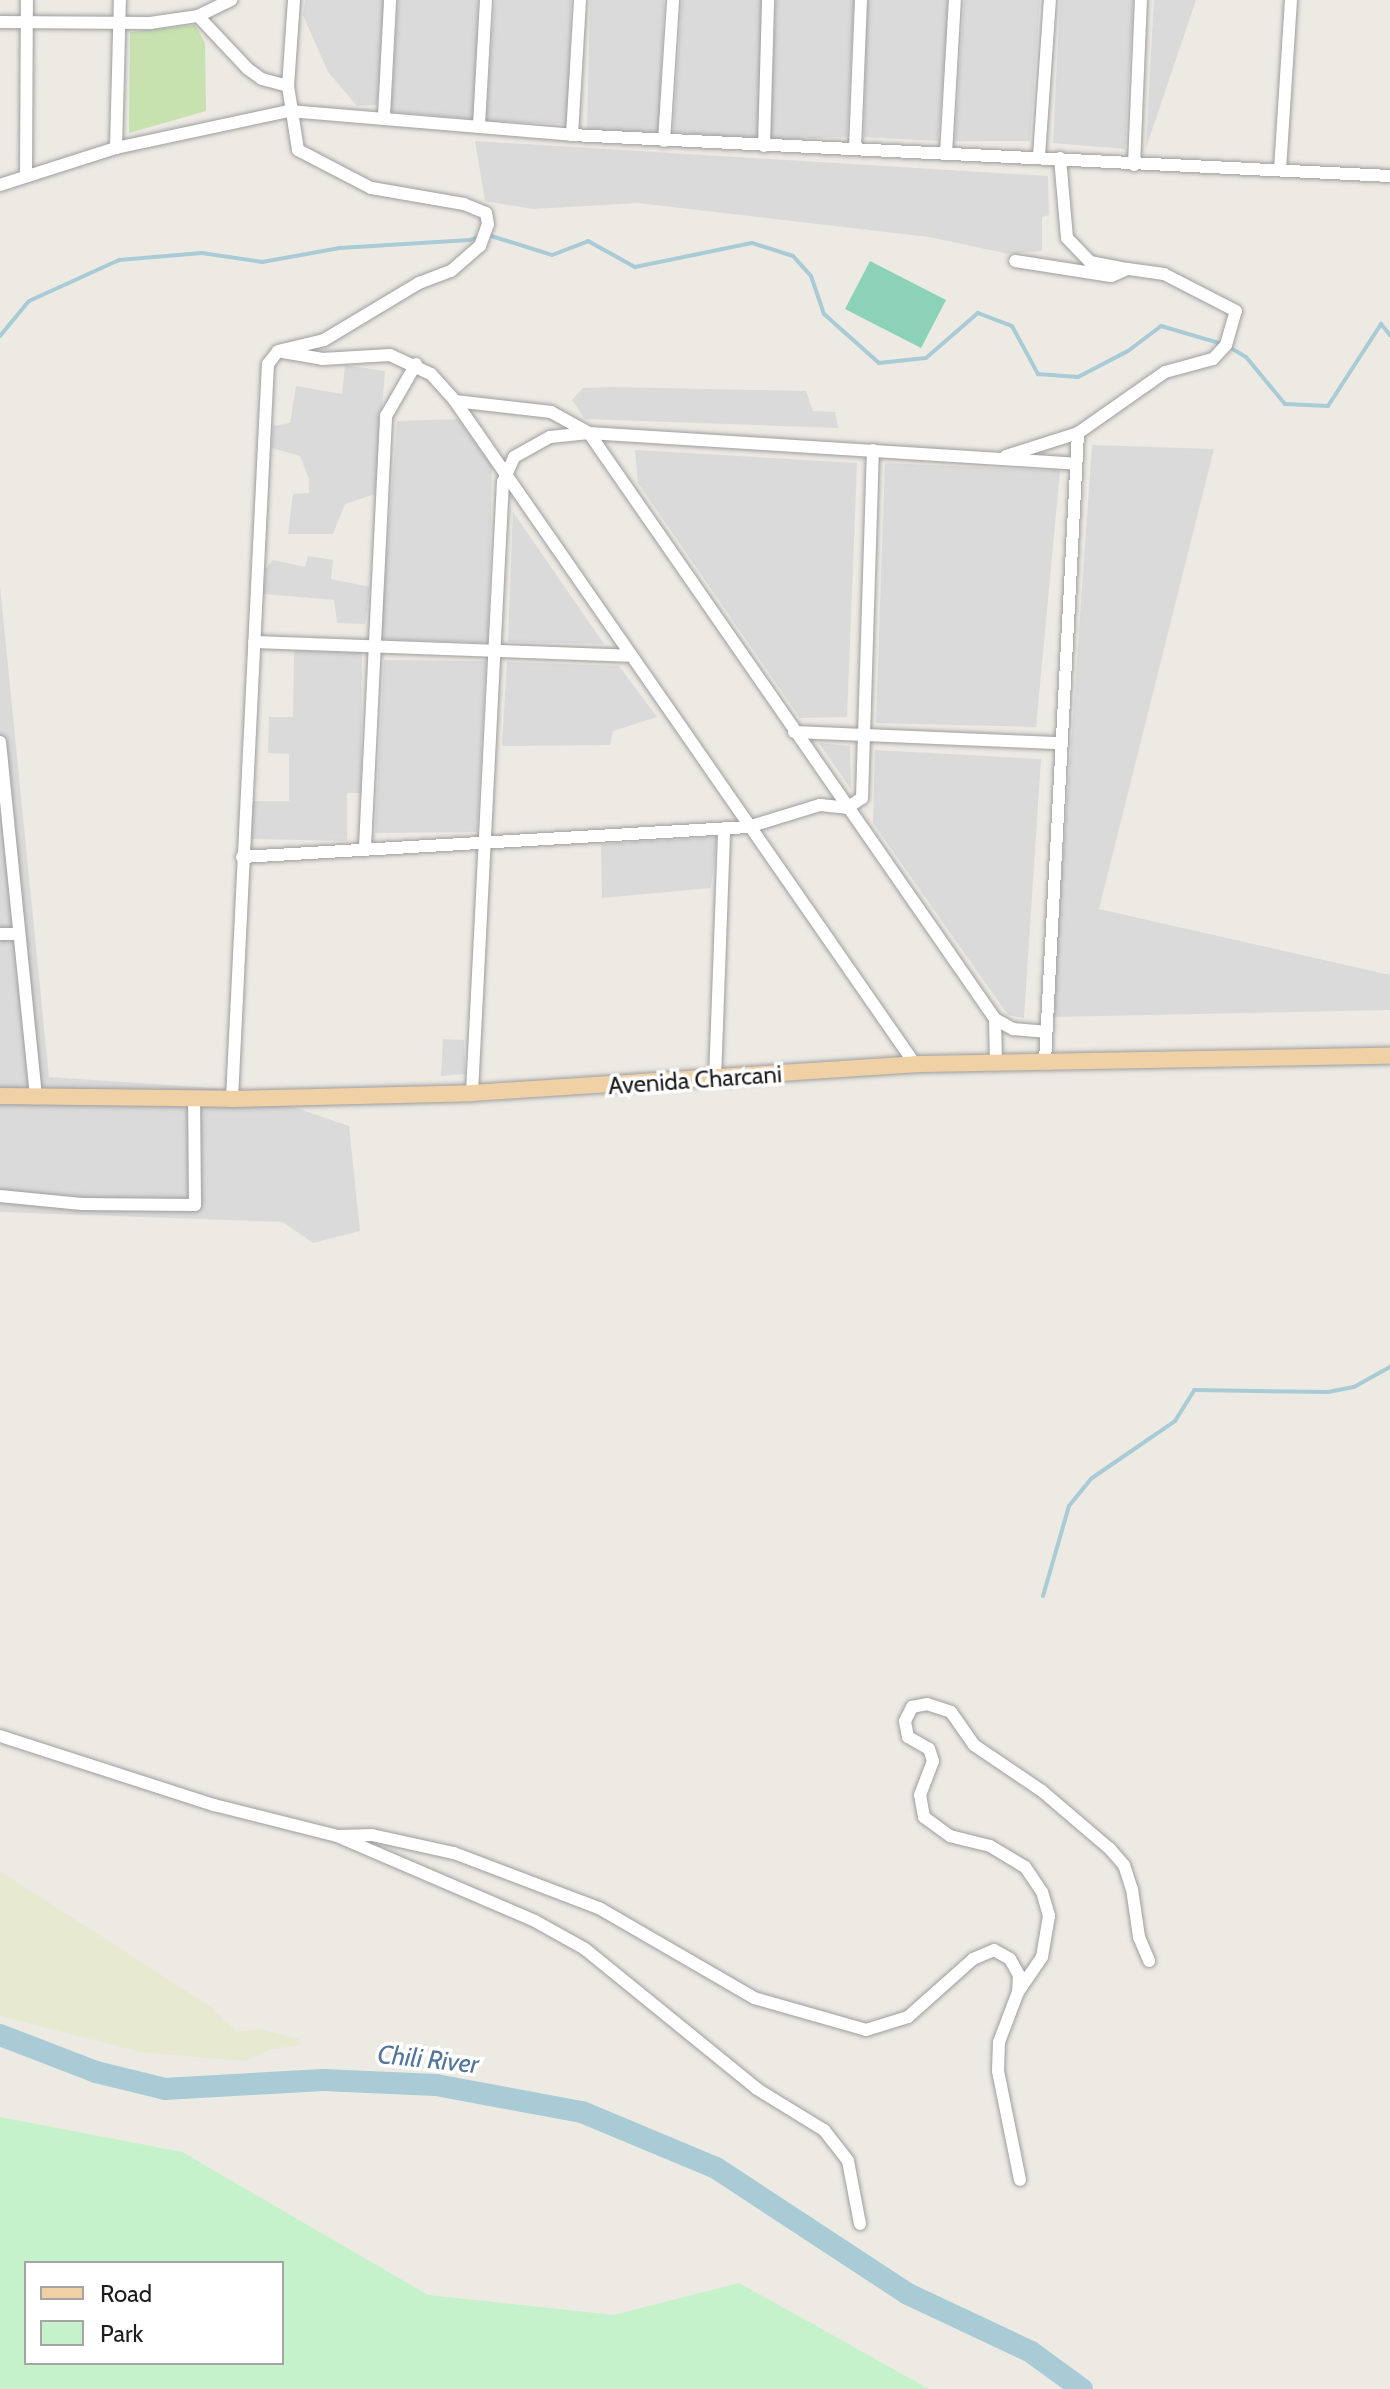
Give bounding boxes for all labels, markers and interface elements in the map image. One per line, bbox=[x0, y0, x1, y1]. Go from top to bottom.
street label: Avenida Charcani bbox=[607, 1060, 783, 1100]
water label: Chili River bbox=[376, 2039, 480, 2081]
legend bbox=[24, 2261, 284, 2365]
text: Road bbox=[100, 2279, 152, 2308]
text: Park bbox=[100, 2319, 143, 2348]

